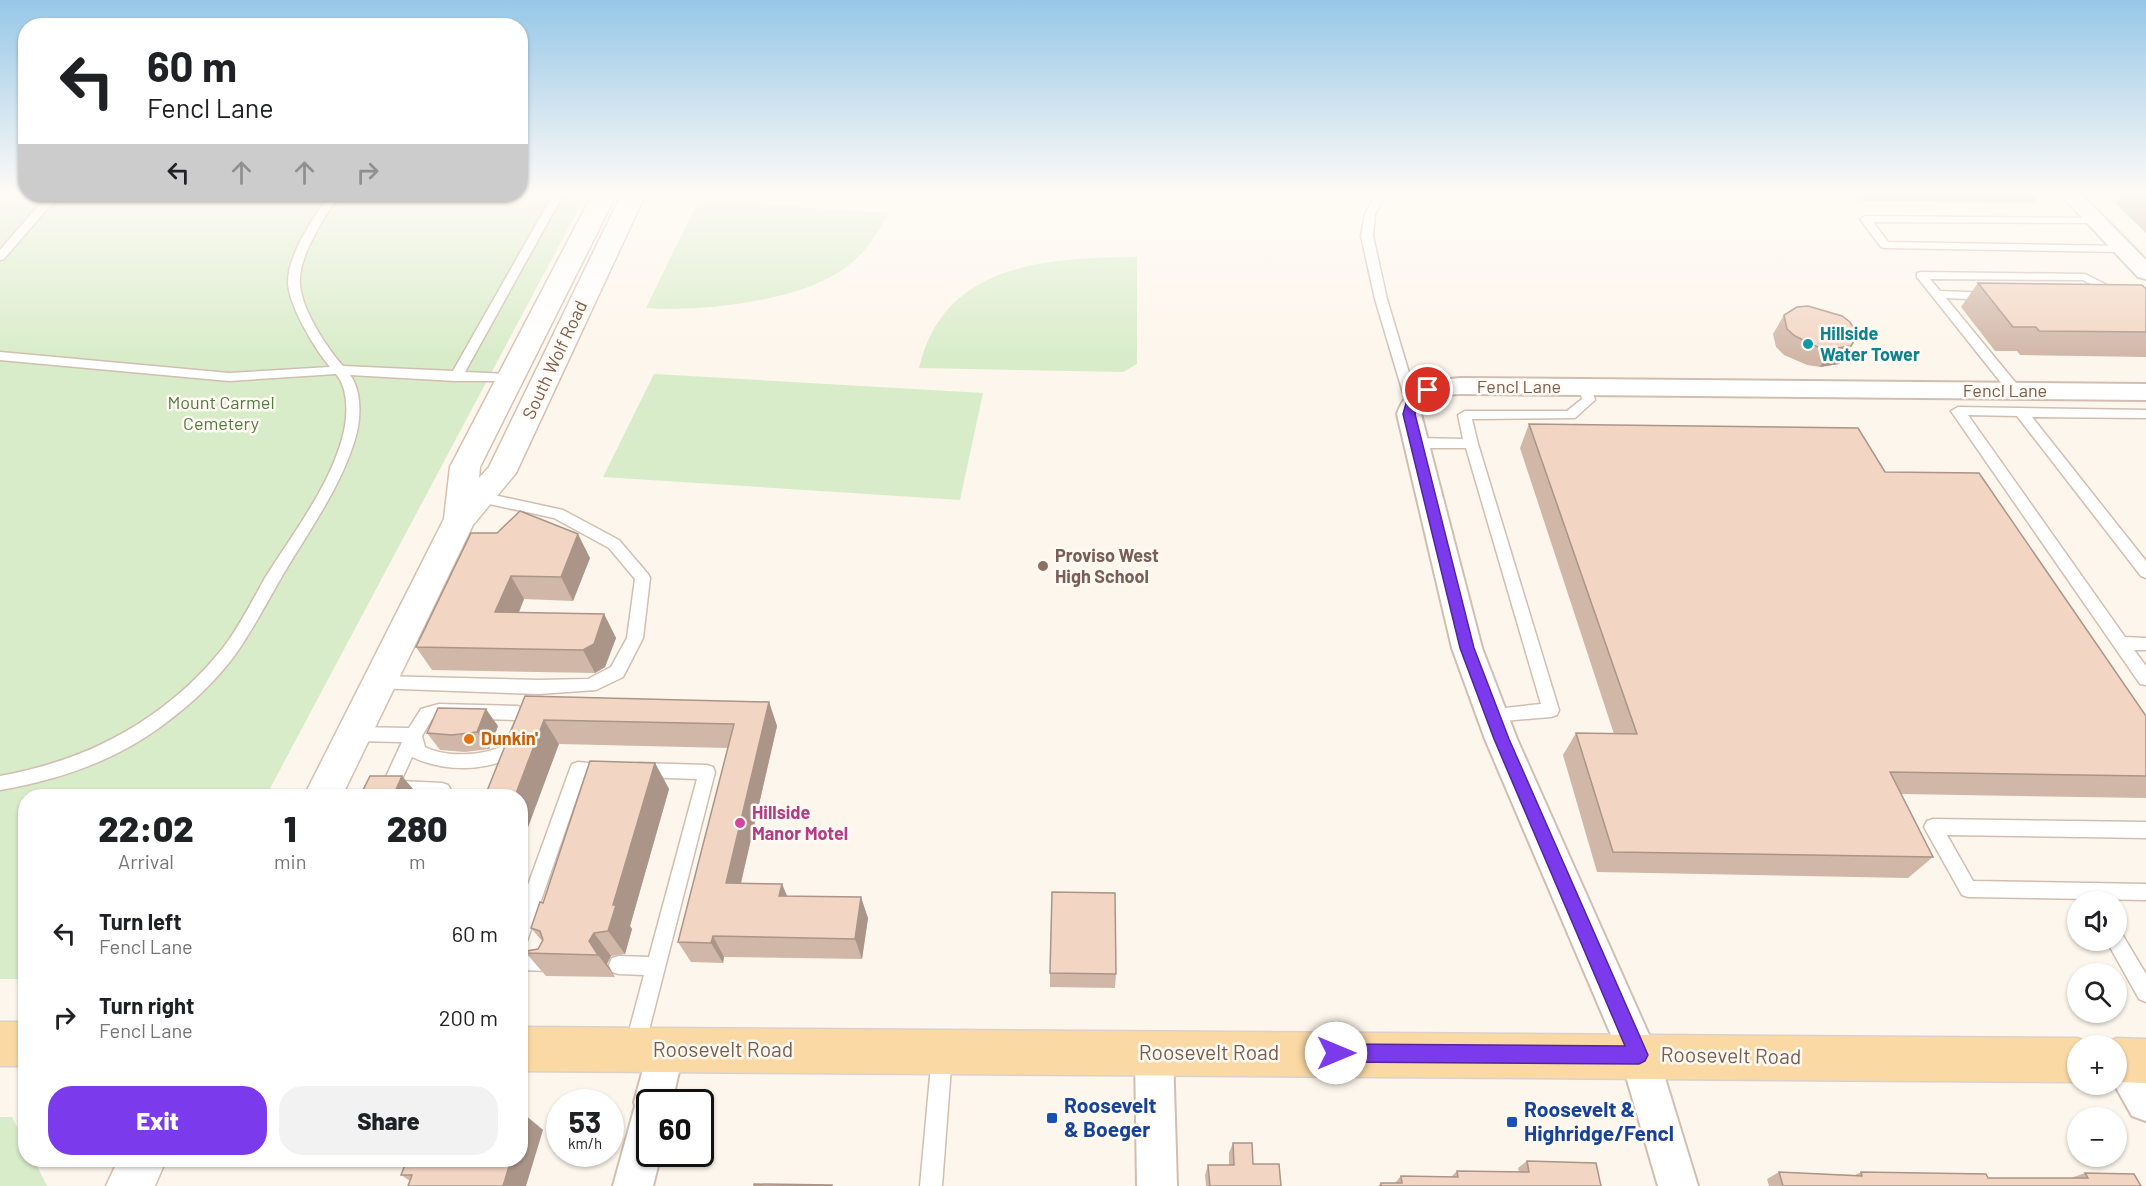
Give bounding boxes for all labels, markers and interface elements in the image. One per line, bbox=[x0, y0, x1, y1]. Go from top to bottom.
text: 60 m bbox=[147, 40, 237, 90]
icon: left bbox=[48, 42, 126, 120]
text: Fencl Lane bbox=[147, 91, 274, 123]
icon: left bbox=[162, 156, 195, 189]
icon: ahead bbox=[225, 156, 258, 189]
icon: ahead bbox=[288, 156, 321, 189]
icon: right bbox=[351, 156, 384, 189]
street label: South Wolf Road bbox=[517, 297, 591, 422]
place label: Hillside Water Tower bbox=[1820, 322, 1920, 365]
marker: Hillside Water Tower bbox=[1801, 337, 1815, 351]
pin bbox=[1402, 364, 1453, 415]
icon: arrive bbox=[1411, 373, 1444, 406]
street label: Fencl Lane bbox=[1477, 375, 1561, 397]
street label: Fencl Lane bbox=[1963, 379, 2047, 401]
park label: Mount Carmel Cemetery bbox=[167, 391, 275, 434]
place label: Proviso West High School bbox=[1055, 544, 1159, 587]
marker: Proviso West High School bbox=[1036, 559, 1050, 573]
place label: Dunkin' bbox=[481, 727, 538, 749]
marker: Dunkin' bbox=[462, 732, 476, 746]
place label: Hillside Manor Motel bbox=[752, 801, 848, 844]
text: 22:02 bbox=[98, 806, 194, 849]
text: 1 bbox=[284, 806, 297, 849]
text: 280 bbox=[387, 806, 448, 849]
marker: Hillside Manor Motel bbox=[733, 816, 747, 830]
text: Arrival bbox=[118, 849, 174, 873]
text: min bbox=[274, 849, 306, 873]
text: m bbox=[409, 849, 425, 873]
map controls bbox=[2067, 891, 2127, 1167]
button: sound bbox=[2067, 891, 2127, 951]
text: Turn left bbox=[99, 908, 182, 934]
icon: left bbox=[48, 917, 81, 950]
text: 60 m bbox=[452, 920, 498, 946]
text: Fencl Lane bbox=[99, 934, 193, 958]
button: search bbox=[2067, 963, 2127, 1023]
text: Turn right bbox=[99, 992, 194, 1018]
icon: right bbox=[48, 1001, 81, 1034]
text: 200 m bbox=[439, 1004, 498, 1030]
text: Fencl Lane bbox=[99, 1018, 193, 1042]
position arrow bbox=[1304, 1021, 1368, 1085]
button: + bbox=[2067, 1035, 2127, 1095]
street label: Roosevelt Road bbox=[653, 1036, 793, 1061]
street label: Roosevelt Road bbox=[1139, 1039, 1279, 1064]
street label: Roosevelt Road bbox=[1661, 1041, 1802, 1068]
button: Exit bbox=[48, 1086, 267, 1155]
button: Share bbox=[279, 1086, 498, 1155]
speed limit sign: 60 bbox=[636, 1089, 714, 1167]
place label: Roosevelt & Boeger bbox=[1064, 1092, 1156, 1141]
place label: Roosevelt & Highridge/Fencl bbox=[1524, 1096, 1674, 1145]
text: 53 bbox=[569, 1103, 601, 1139]
button: − bbox=[2067, 1107, 2127, 1167]
marker: Roosevelt & Boeger bbox=[1045, 1111, 1059, 1125]
marker: Roosevelt & Highridge/Fencl bbox=[1505, 1115, 1519, 1129]
text: km/h bbox=[568, 1134, 602, 1152]

